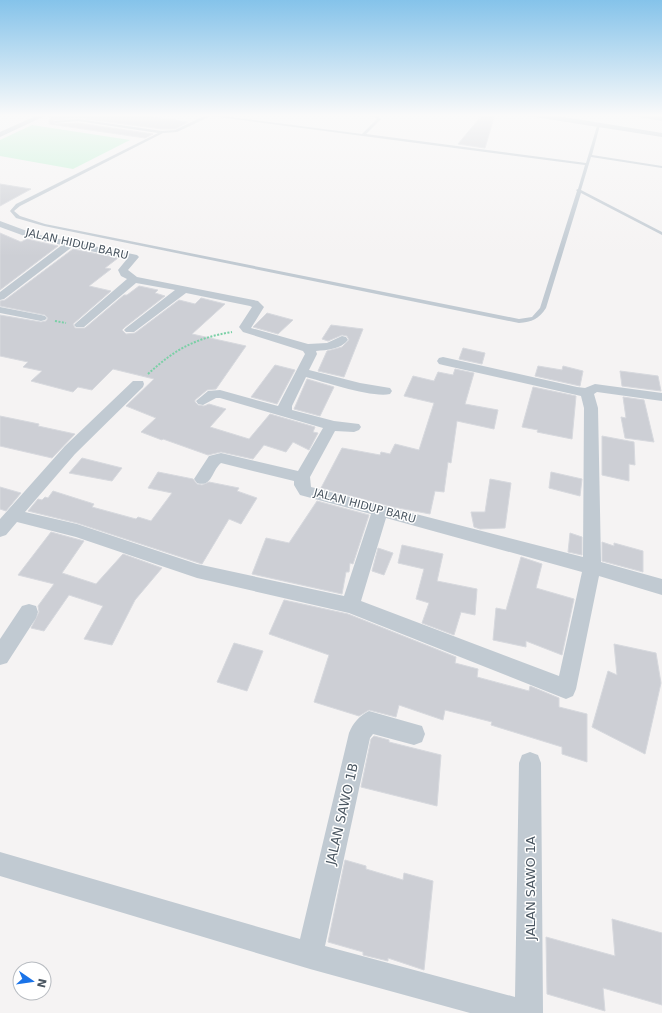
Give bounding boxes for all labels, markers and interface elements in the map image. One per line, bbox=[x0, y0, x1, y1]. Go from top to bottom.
street label: JALAN HIDUP BARU bbox=[23, 226, 130, 262]
street label: JALAN HIDUP BARU bbox=[312, 486, 417, 526]
street label: JALAN SAWO 1B bbox=[323, 762, 361, 867]
street label: JALAN SAWO 1A bbox=[523, 836, 538, 941]
north arrow bbox=[12, 961, 52, 1001]
text: N bbox=[34, 977, 49, 989]

